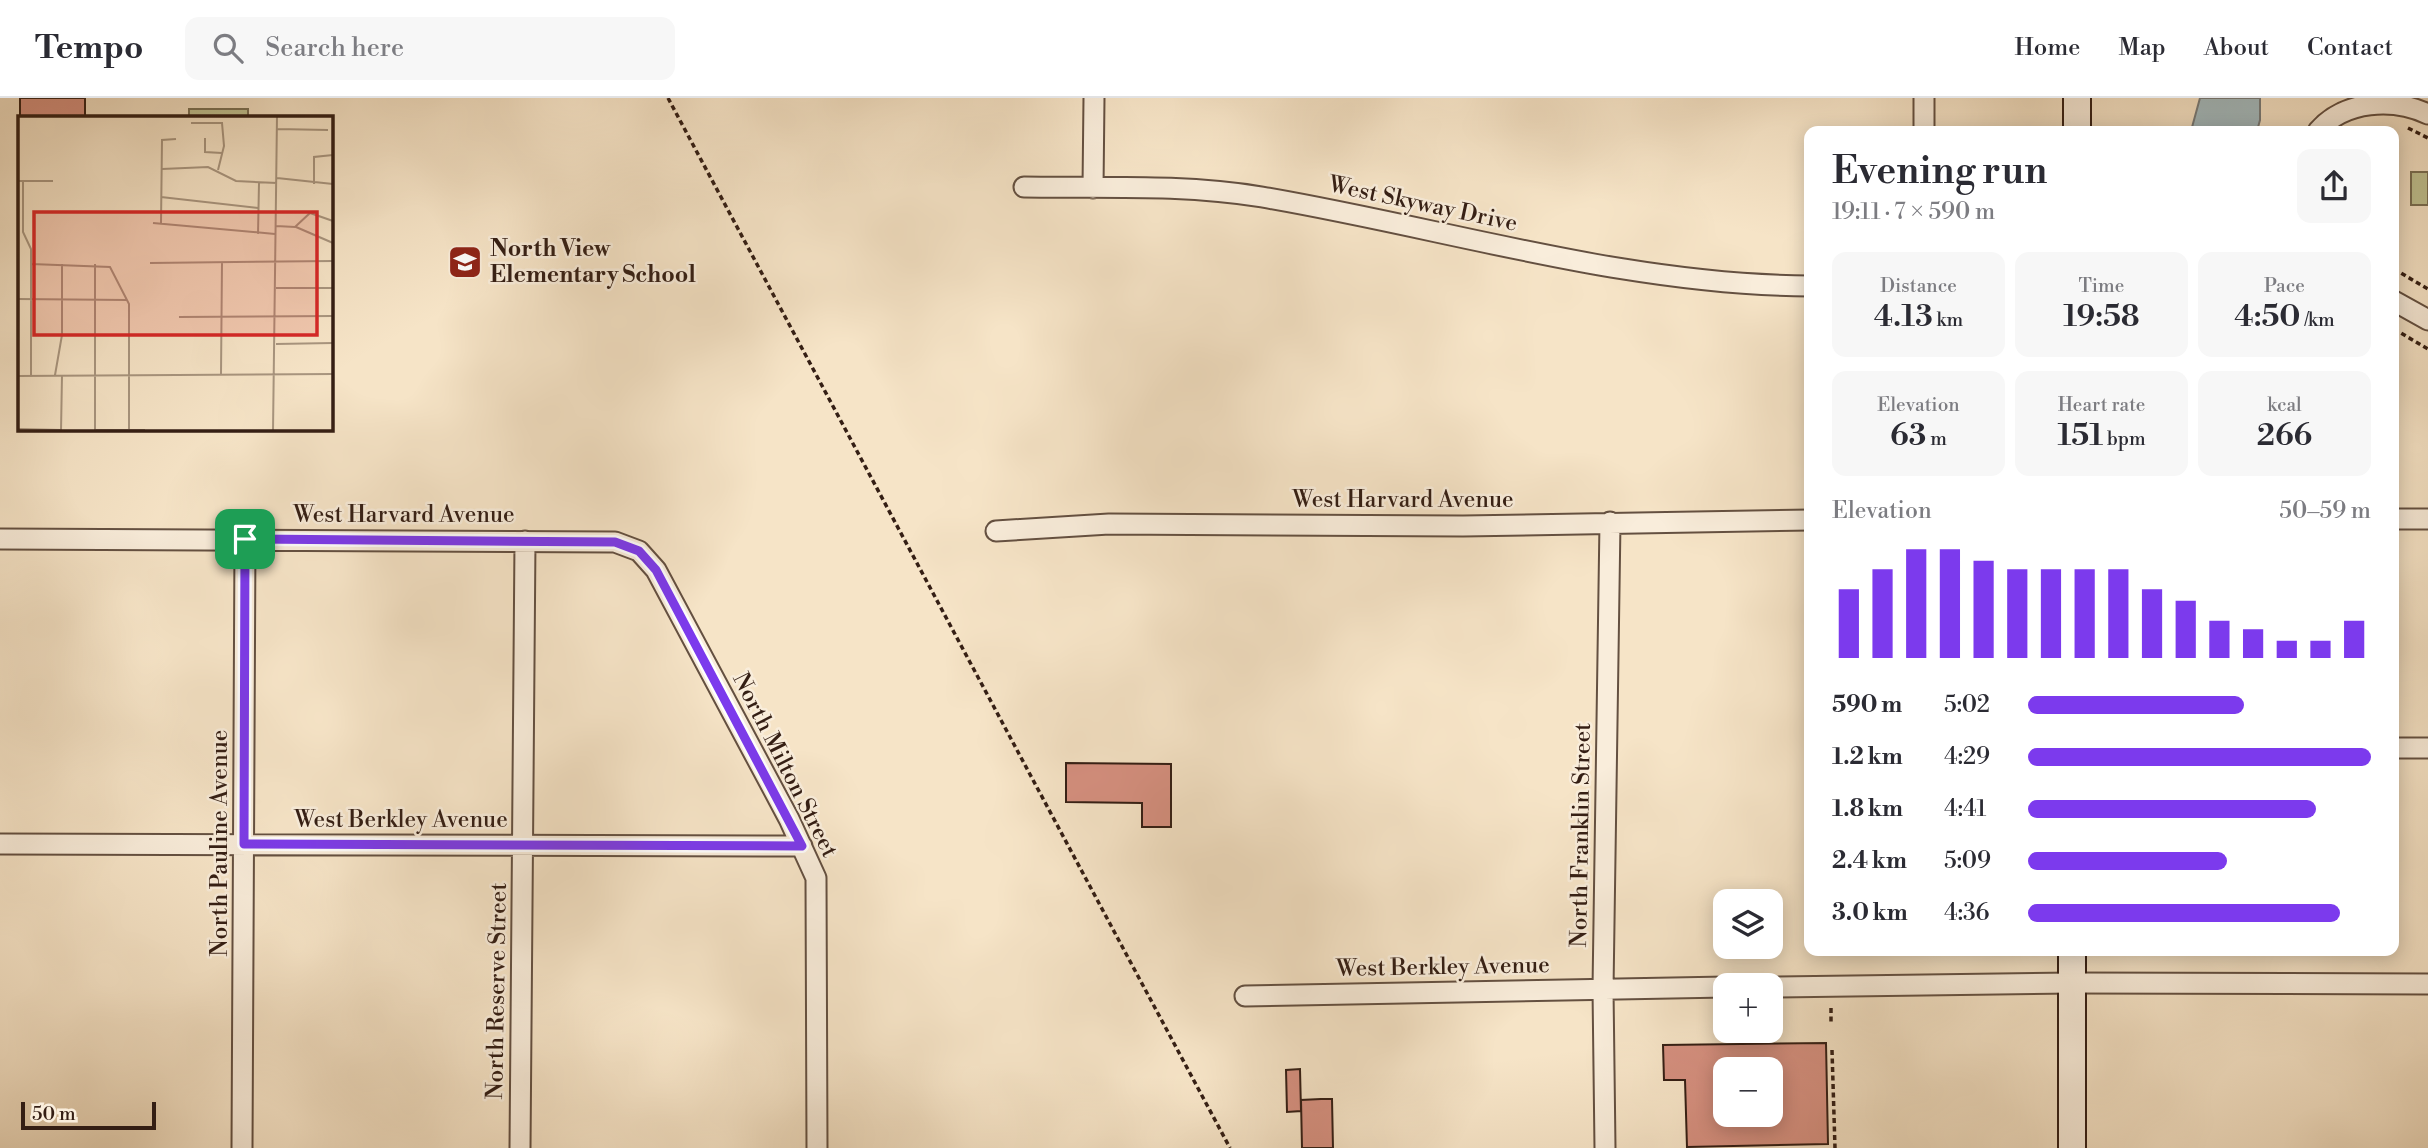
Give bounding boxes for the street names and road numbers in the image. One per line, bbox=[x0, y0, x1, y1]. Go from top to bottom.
street label: West Skyway Drive bbox=[1325, 170, 1520, 238]
street label: West Harvard Avenue bbox=[1291, 486, 1514, 514]
street label: West Harvard Avenue bbox=[292, 501, 515, 529]
street label: North Milton Street bbox=[726, 668, 844, 862]
street label: North Franklin Street bbox=[1565, 722, 1597, 948]
street label: North Pauline Avenue bbox=[206, 730, 234, 956]
street label: West Berkley Avenue bbox=[293, 806, 508, 834]
street label: North Reserve Street bbox=[481, 882, 513, 1100]
street label: West Berkley Avenue bbox=[1335, 951, 1550, 983]

